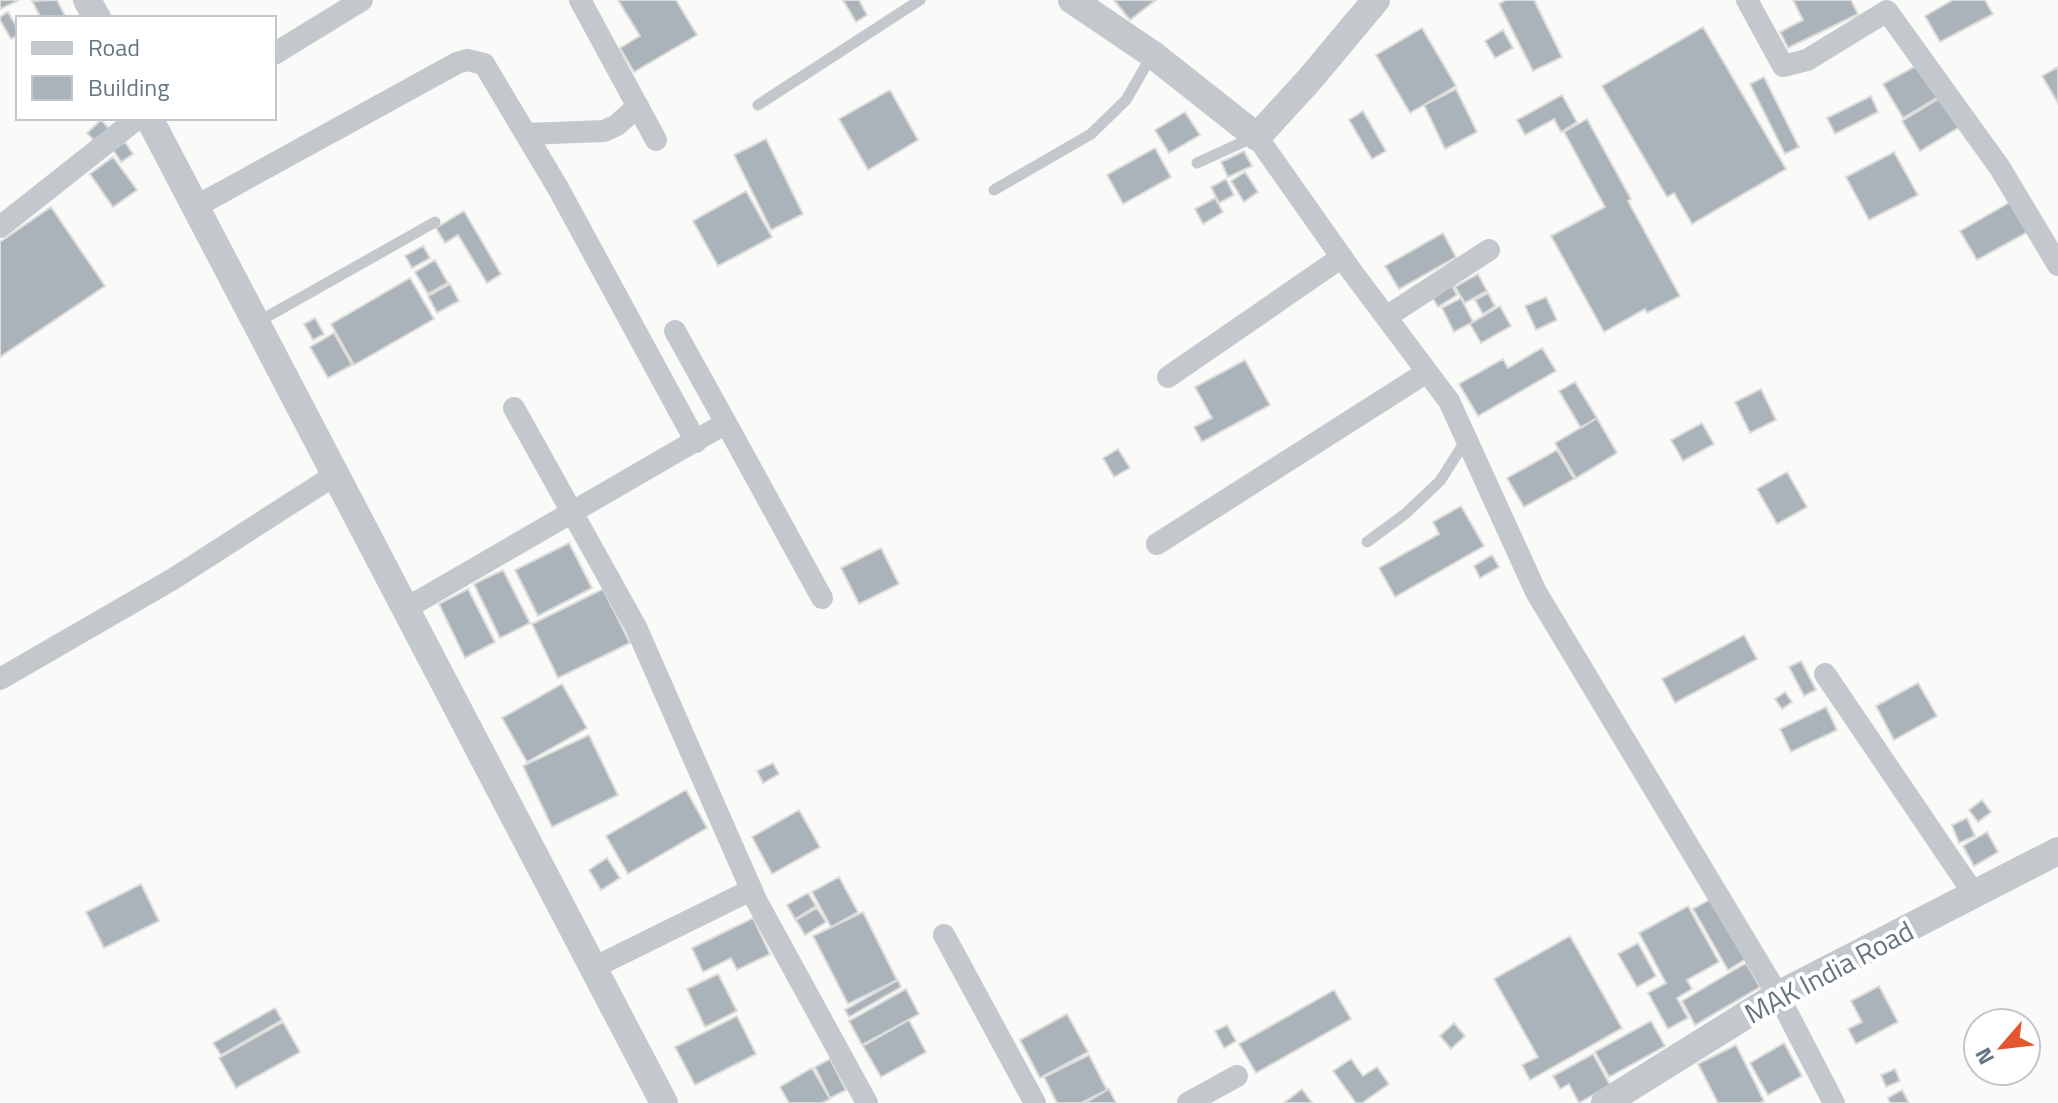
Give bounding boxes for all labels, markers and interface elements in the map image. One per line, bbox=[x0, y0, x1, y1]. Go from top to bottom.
legend bbox=[16, 16, 276, 120]
text: Road bbox=[88, 29, 140, 65]
text: Building bbox=[88, 69, 170, 105]
street label: MAK India Road bbox=[1737, 909, 1921, 1034]
north arrow bbox=[1962, 1007, 2042, 1087]
text: N bbox=[1966, 1042, 2003, 1071]

